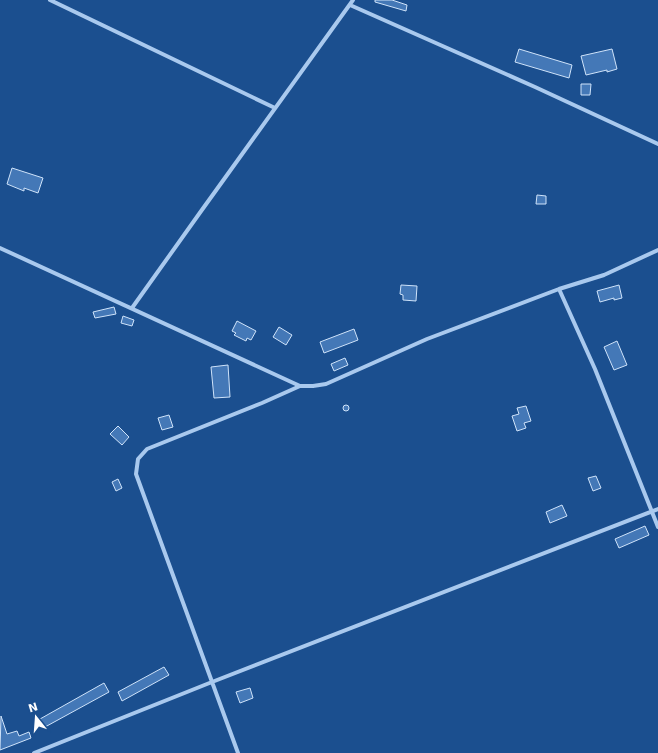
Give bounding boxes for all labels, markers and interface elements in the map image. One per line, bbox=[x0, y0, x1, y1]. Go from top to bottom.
north arrow bbox=[16, 697, 56, 737]
text: N bbox=[27, 700, 40, 715]

